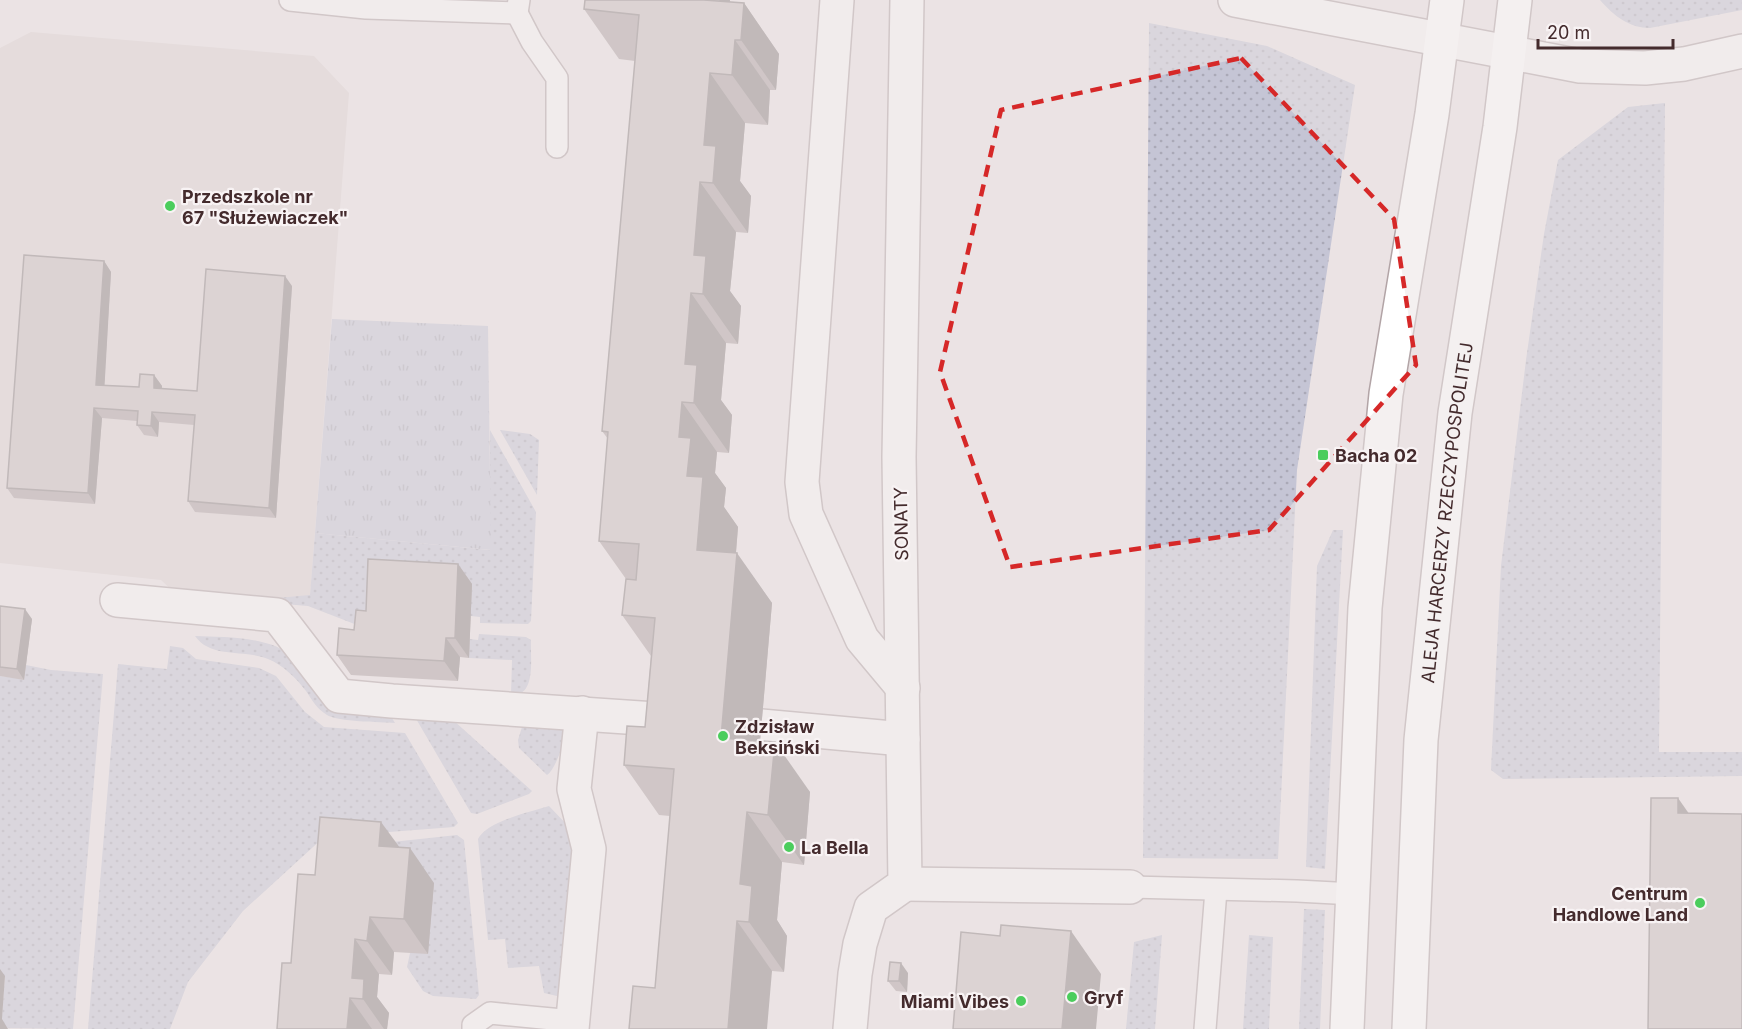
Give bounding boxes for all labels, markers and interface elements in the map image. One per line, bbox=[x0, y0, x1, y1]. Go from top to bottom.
scale bar bbox=[1538, 12, 1673, 50]
text: 20 m bbox=[1547, 22, 1590, 43]
place label: Przedszkole nr 67 "Służewiaczek" bbox=[182, 186, 349, 228]
marker: Przedszkole nr 67 "Służewiaczek" bbox=[163, 199, 177, 213]
street label: ALEJA HARCERZY RZECZYPOSPOLITEJ bbox=[1416, 341, 1476, 684]
place label: Bacha 02 bbox=[1335, 445, 1417, 466]
marker: Bacha 02 bbox=[1316, 448, 1330, 462]
street label: SONATY bbox=[890, 487, 912, 561]
place label: Zdzisław Beksiński bbox=[735, 716, 820, 758]
marker: Zdzisław Beksiński bbox=[716, 729, 730, 743]
place label: La Bella bbox=[801, 837, 869, 858]
marker: La Bella bbox=[782, 840, 796, 854]
place label: Centrum Handlowe Land bbox=[1553, 883, 1688, 925]
marker: Centrum Handlowe Land bbox=[1693, 896, 1707, 910]
place label: Gryf bbox=[1084, 987, 1123, 1008]
marker: Gryf bbox=[1065, 990, 1079, 1004]
place label: Miami Vibes bbox=[901, 991, 1009, 1012]
marker: Miami Vibes bbox=[1014, 994, 1028, 1008]

